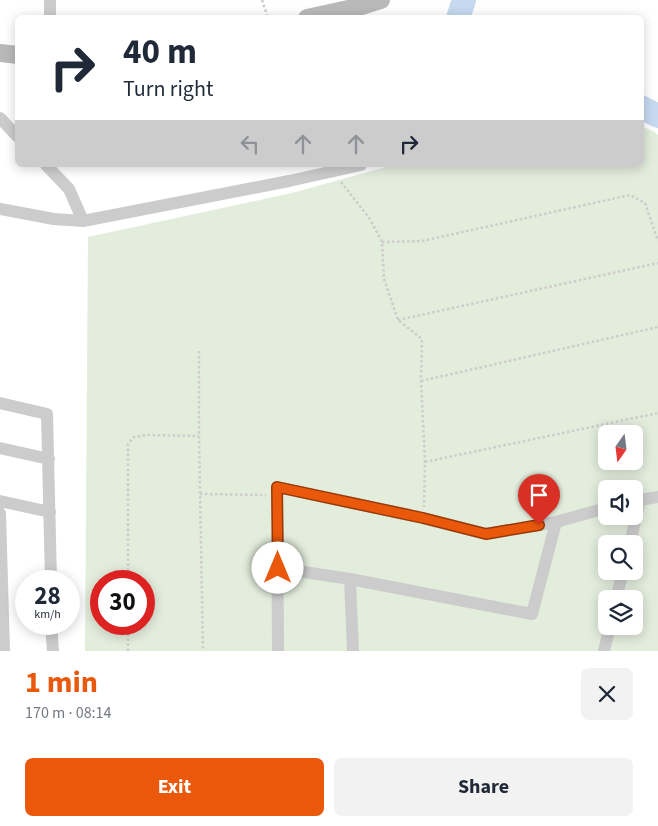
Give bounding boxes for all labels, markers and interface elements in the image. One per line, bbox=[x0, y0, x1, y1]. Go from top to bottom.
text: 40 m bbox=[123, 27, 197, 77]
icon: right bbox=[40, 35, 105, 100]
text: Turn right bbox=[123, 73, 213, 105]
icon: left bbox=[236, 130, 264, 158]
icon: ahead bbox=[289, 130, 317, 158]
icon: ahead bbox=[342, 130, 370, 158]
icon: right bbox=[395, 130, 423, 158]
north arrow bbox=[598, 425, 642, 470]
map controls bbox=[598, 425, 643, 635]
pin bbox=[518, 474, 560, 525]
button: sound bbox=[598, 480, 643, 525]
icon: arrive bbox=[525, 481, 553, 509]
button: search bbox=[598, 535, 643, 580]
position arrow bbox=[251, 541, 303, 593]
speed limit sign: 30 bbox=[90, 570, 155, 635]
text: 28 bbox=[34, 578, 61, 614]
button: layers bbox=[598, 590, 643, 635]
text: km/h bbox=[34, 606, 61, 623]
text: 1 min bbox=[25, 661, 98, 704]
button: close bbox=[581, 668, 633, 720]
text: 170 m · 08:14 bbox=[25, 702, 112, 724]
button: Exit bbox=[25, 758, 324, 816]
button: Share bbox=[334, 758, 633, 816]

